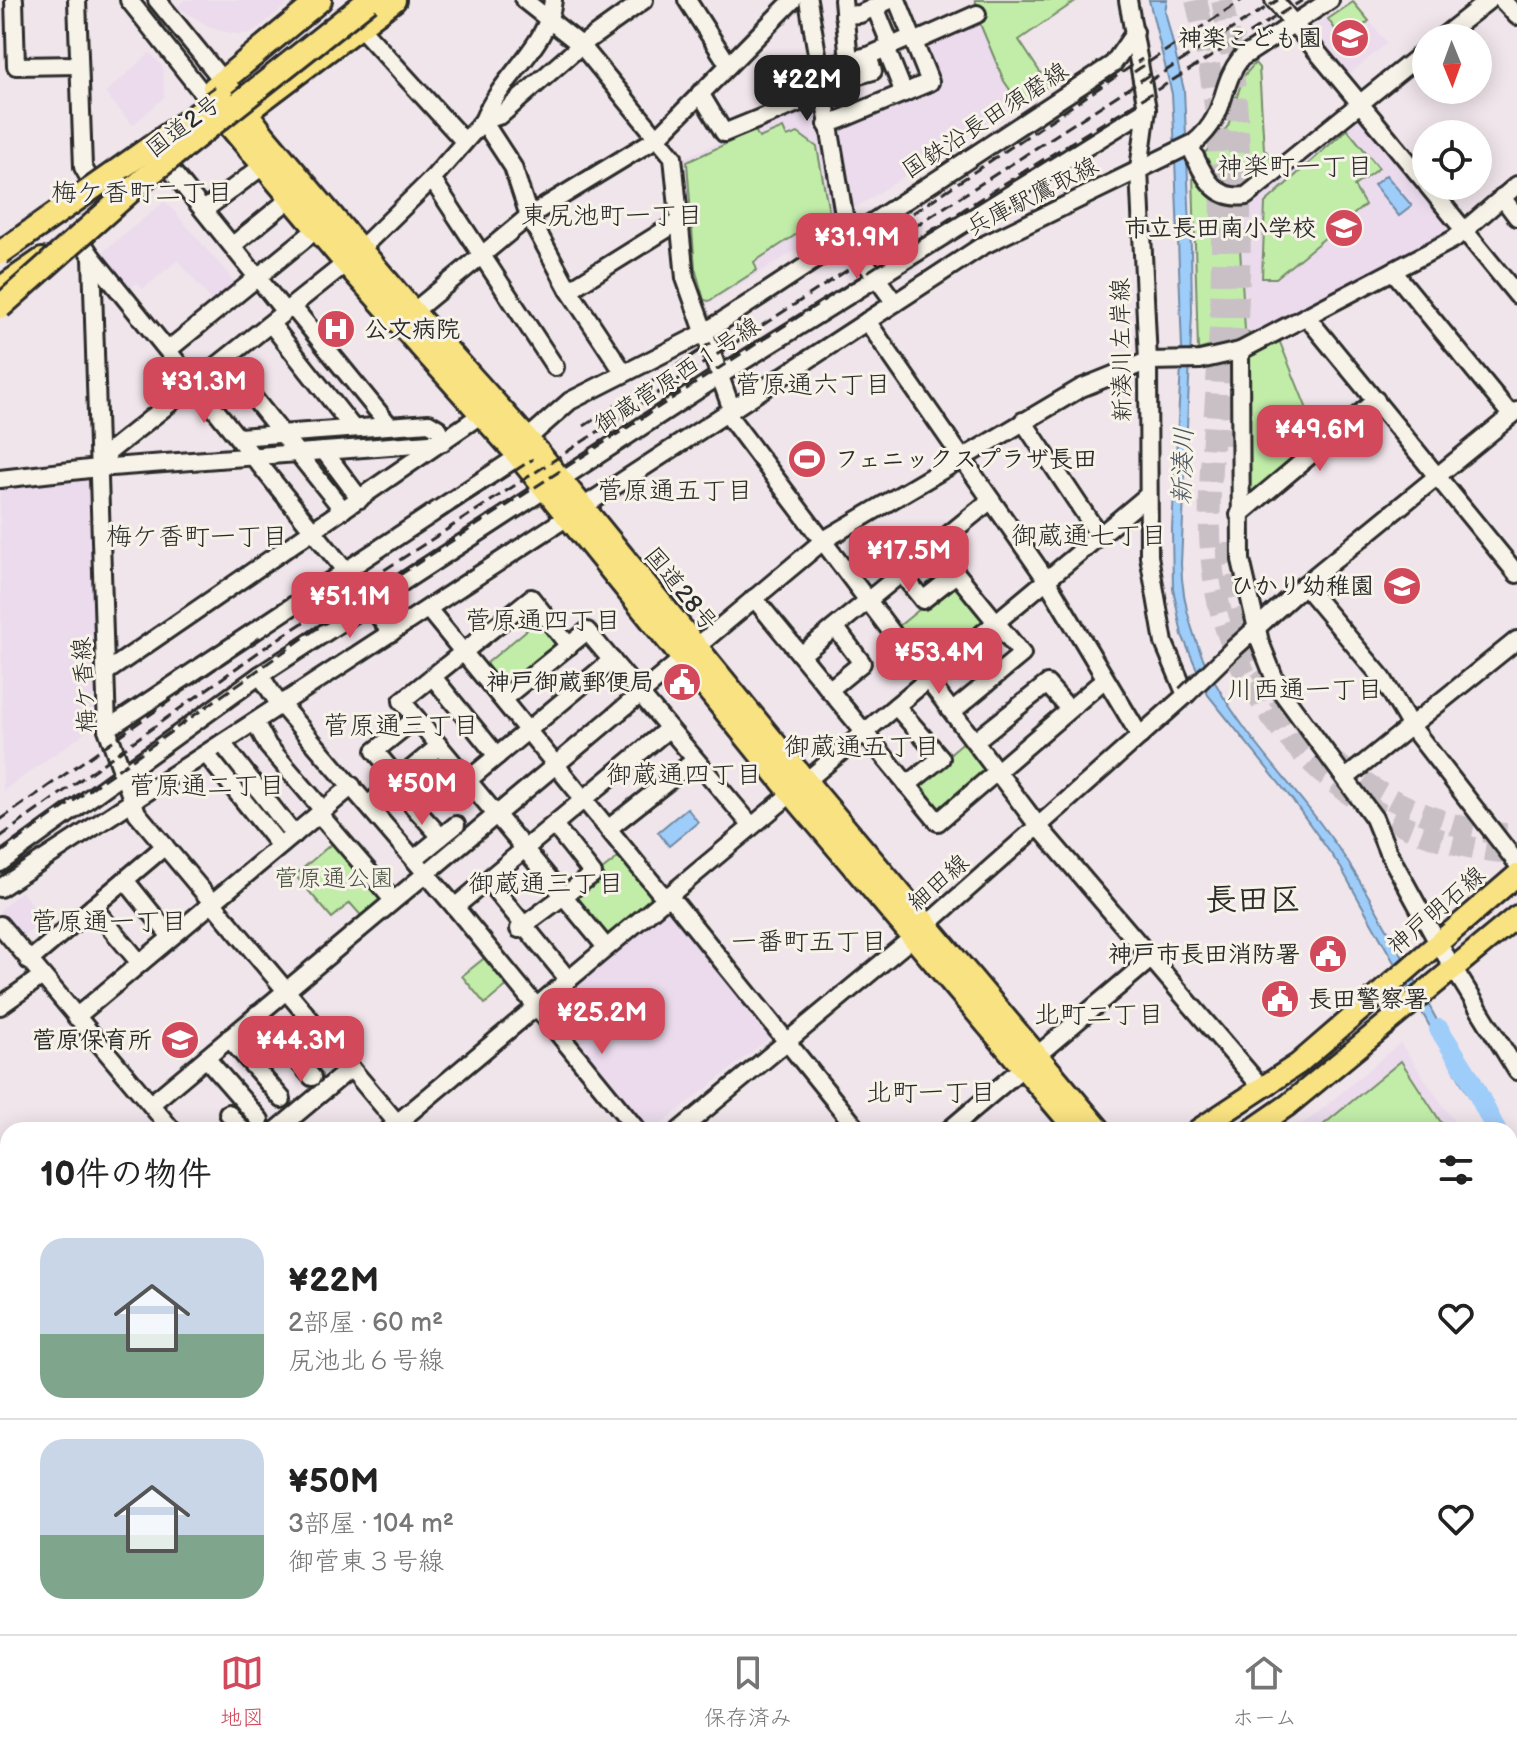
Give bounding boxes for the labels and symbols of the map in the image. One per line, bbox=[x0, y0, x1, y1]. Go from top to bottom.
school or university icon: 神楽こども園 bbox=[1329, 17, 1371, 59]
place label: 神楽こども園 bbox=[1178, 24, 1322, 53]
north arrow bbox=[1412, 24, 1492, 104]
pin: ¥22M bbox=[760, 55, 854, 123]
street label: 国鉄沿長田須磨線 bbox=[897, 56, 1074, 185]
street label: 国道2号 bbox=[140, 89, 226, 164]
street label: 兵庫駅鷹取線 bbox=[961, 151, 1103, 242]
district label: 神楽町一丁目 bbox=[1217, 152, 1373, 183]
district label: 梅ケ香町二丁目 bbox=[51, 178, 233, 209]
district label: 東尻池町一丁目 bbox=[521, 201, 703, 232]
school or university icon: 市立長田南小学校 bbox=[1323, 207, 1365, 249]
pin: ¥31.9M bbox=[792, 213, 922, 281]
place label: 市立長田南小学校 bbox=[1124, 214, 1316, 243]
street label: 新湊川左岸線 bbox=[1106, 278, 1137, 422]
hospital icon: 公文病院 bbox=[315, 308, 357, 350]
street label: 御蔵菅原西１号線 bbox=[589, 311, 766, 440]
place label: 公文病院 bbox=[364, 315, 460, 344]
pin: ¥31.3M bbox=[139, 357, 269, 425]
district label: 菅原通六丁目 bbox=[735, 370, 891, 401]
pin: ¥49.6M bbox=[1255, 405, 1385, 473]
water label: 新湊川 bbox=[1167, 427, 1200, 506]
sports icon: フェニックスプラザ長田 bbox=[786, 438, 828, 480]
place label: フェニックスプラザ長田 bbox=[835, 445, 1097, 474]
district label: 菅原通五丁目 bbox=[597, 476, 753, 507]
district label: 御蔵通七丁目 bbox=[1011, 521, 1167, 552]
district label: 梅ケ香町一丁目 bbox=[106, 522, 288, 553]
pin: ¥17.5M bbox=[844, 526, 974, 594]
street label: 国道28号 bbox=[638, 541, 723, 637]
school or university icon: ひかり幼稚園 bbox=[1381, 565, 1423, 607]
pin: ¥51.1M bbox=[285, 572, 415, 640]
place label: ひかり幼稚園 bbox=[1230, 572, 1374, 601]
district label: 菅原通四丁目 bbox=[465, 606, 621, 637]
pin: ¥53.4M bbox=[874, 628, 1004, 696]
street label: 梅ケ香線 bbox=[67, 636, 102, 734]
public building icon: 神戸御蔵郵便局 bbox=[661, 661, 703, 703]
place label: 神戸御蔵郵便局 bbox=[486, 668, 654, 697]
district label: 川西通一丁目 bbox=[1227, 675, 1383, 706]
district label: 菅原通三丁目 bbox=[323, 711, 479, 742]
district label: 御蔵通五丁目 bbox=[784, 732, 940, 763]
pin: ¥50M bbox=[375, 759, 469, 827]
district label: 御蔵通四丁目 bbox=[606, 760, 762, 791]
district label: 菅原通二丁目 bbox=[129, 771, 285, 802]
street label: 細田線 bbox=[902, 848, 975, 917]
street label: 神戸明石線 bbox=[1382, 860, 1491, 961]
park label: 菅原通公園 bbox=[274, 864, 394, 893]
district label: 御蔵通三丁目 bbox=[468, 869, 624, 900]
district label: 長田区 bbox=[1205, 881, 1301, 920]
district label: 菅原通一丁目 bbox=[31, 907, 187, 938]
district label: 一番町五丁目 bbox=[731, 927, 887, 958]
public building icon: 神戸市長田消防署 bbox=[1307, 933, 1349, 975]
place label: 神戸市長田消防署 bbox=[1108, 940, 1300, 969]
public building icon: 長田警察署 bbox=[1259, 978, 1301, 1020]
place label: 長田警察署 bbox=[1308, 985, 1428, 1014]
pin: ¥25.2M bbox=[537, 988, 667, 1056]
district label: 北町二丁目 bbox=[1034, 1000, 1164, 1031]
pin: ¥44.3M bbox=[236, 1016, 366, 1084]
school or university icon: 菅原保育所 bbox=[159, 1019, 201, 1061]
place label: 菅原保育所 bbox=[32, 1026, 152, 1055]
district label: 北町一丁目 bbox=[866, 1078, 996, 1109]

